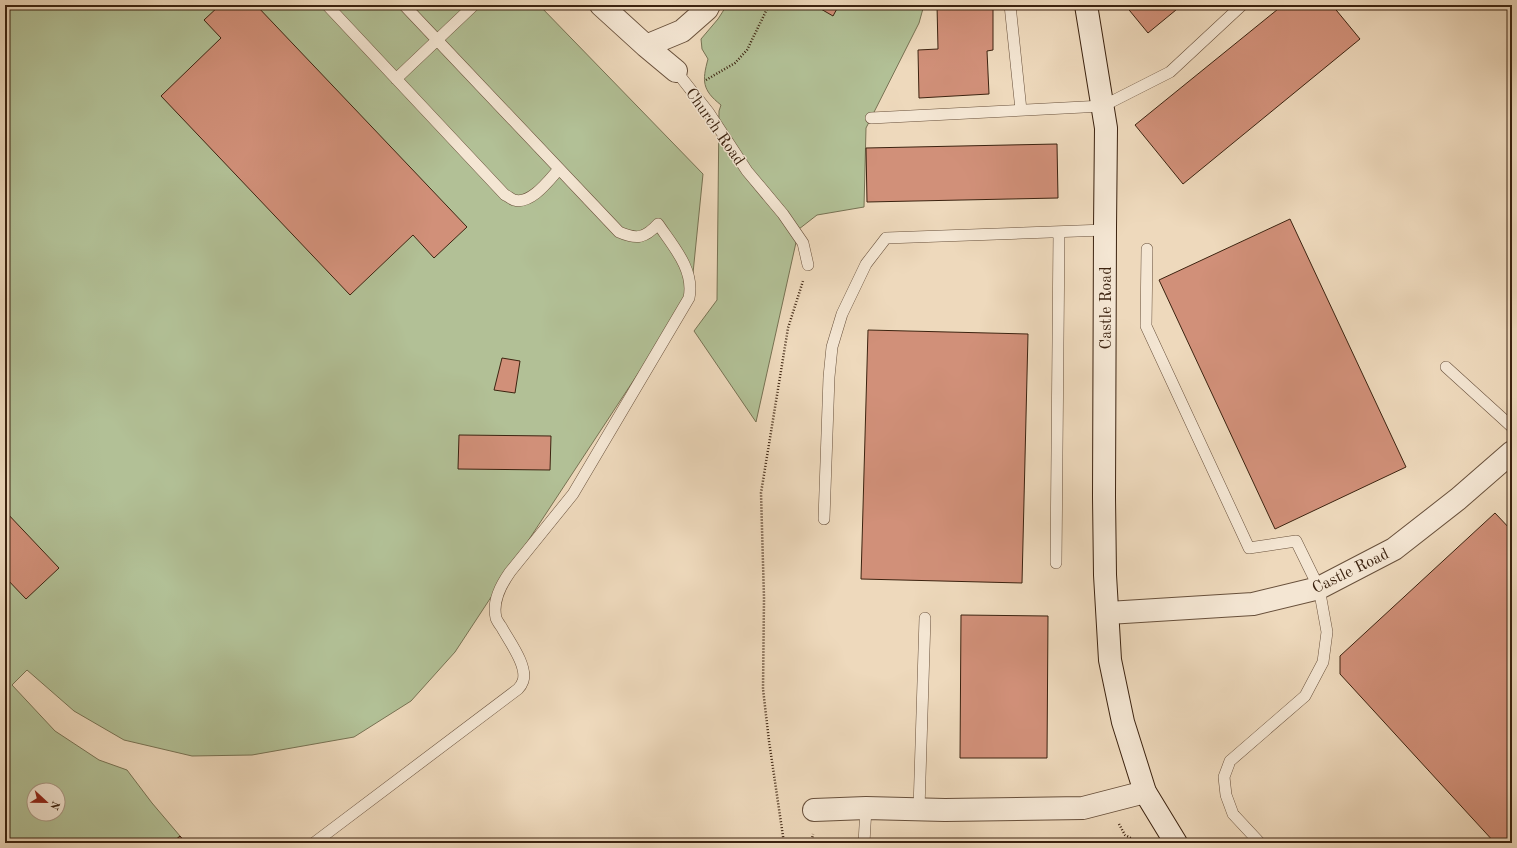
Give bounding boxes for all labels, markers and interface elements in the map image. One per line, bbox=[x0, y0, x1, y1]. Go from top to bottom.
street label: Church Road bbox=[682, 86, 747, 169]
street label: Castle Road bbox=[1099, 267, 1115, 349]
street label: Castle Road bbox=[1310, 546, 1392, 597]
north arrow bbox=[26, 782, 66, 822]
text: N bbox=[47, 799, 61, 812]

